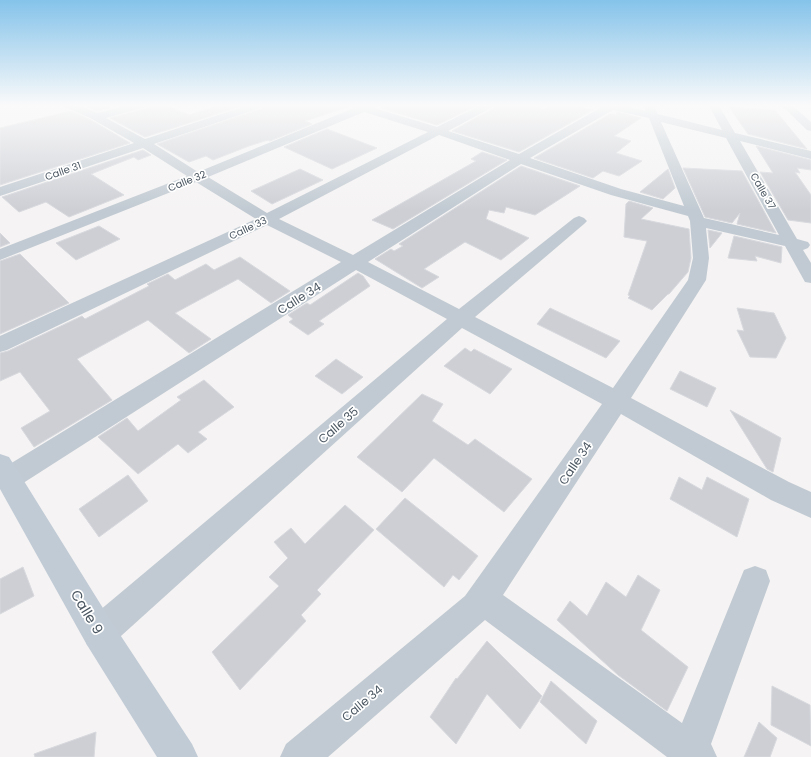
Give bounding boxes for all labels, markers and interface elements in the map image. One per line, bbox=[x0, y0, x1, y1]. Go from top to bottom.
street label: Calle 31 bbox=[43, 158, 83, 184]
street label: Calle 32 bbox=[166, 166, 209, 195]
street label: Calle 37 bbox=[747, 170, 780, 212]
street label: Calle 33 bbox=[227, 213, 269, 243]
street label: Calle 34 bbox=[274, 278, 324, 318]
street label: Calle 35 bbox=[314, 403, 362, 447]
street label: Calle 34 bbox=[554, 438, 596, 488]
street label: Calle 9 bbox=[66, 586, 108, 638]
street label: Calle 34 bbox=[338, 681, 386, 725]

